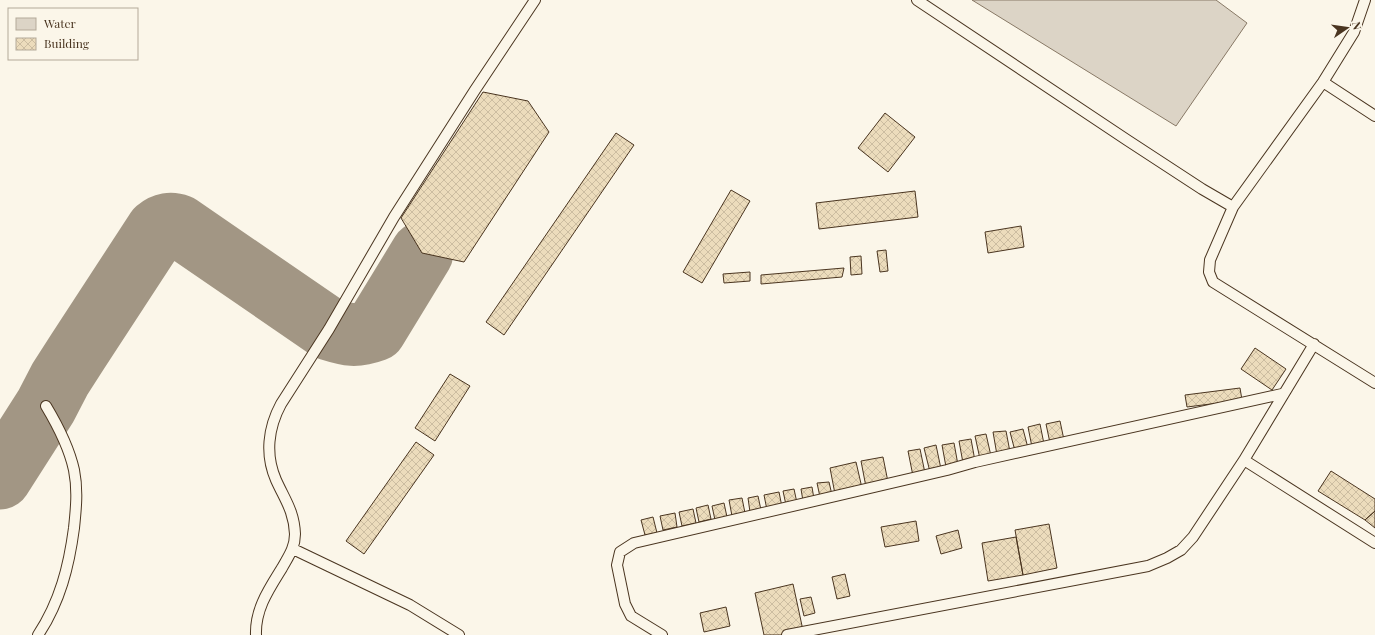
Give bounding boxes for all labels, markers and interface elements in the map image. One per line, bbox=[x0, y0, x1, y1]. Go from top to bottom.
legend bbox=[8, 8, 138, 60]
north arrow bbox=[1327, 8, 1367, 48]
text: Water bbox=[43, 15, 77, 31]
text: N bbox=[1349, 20, 1365, 31]
text: Building bbox=[44, 35, 90, 51]

